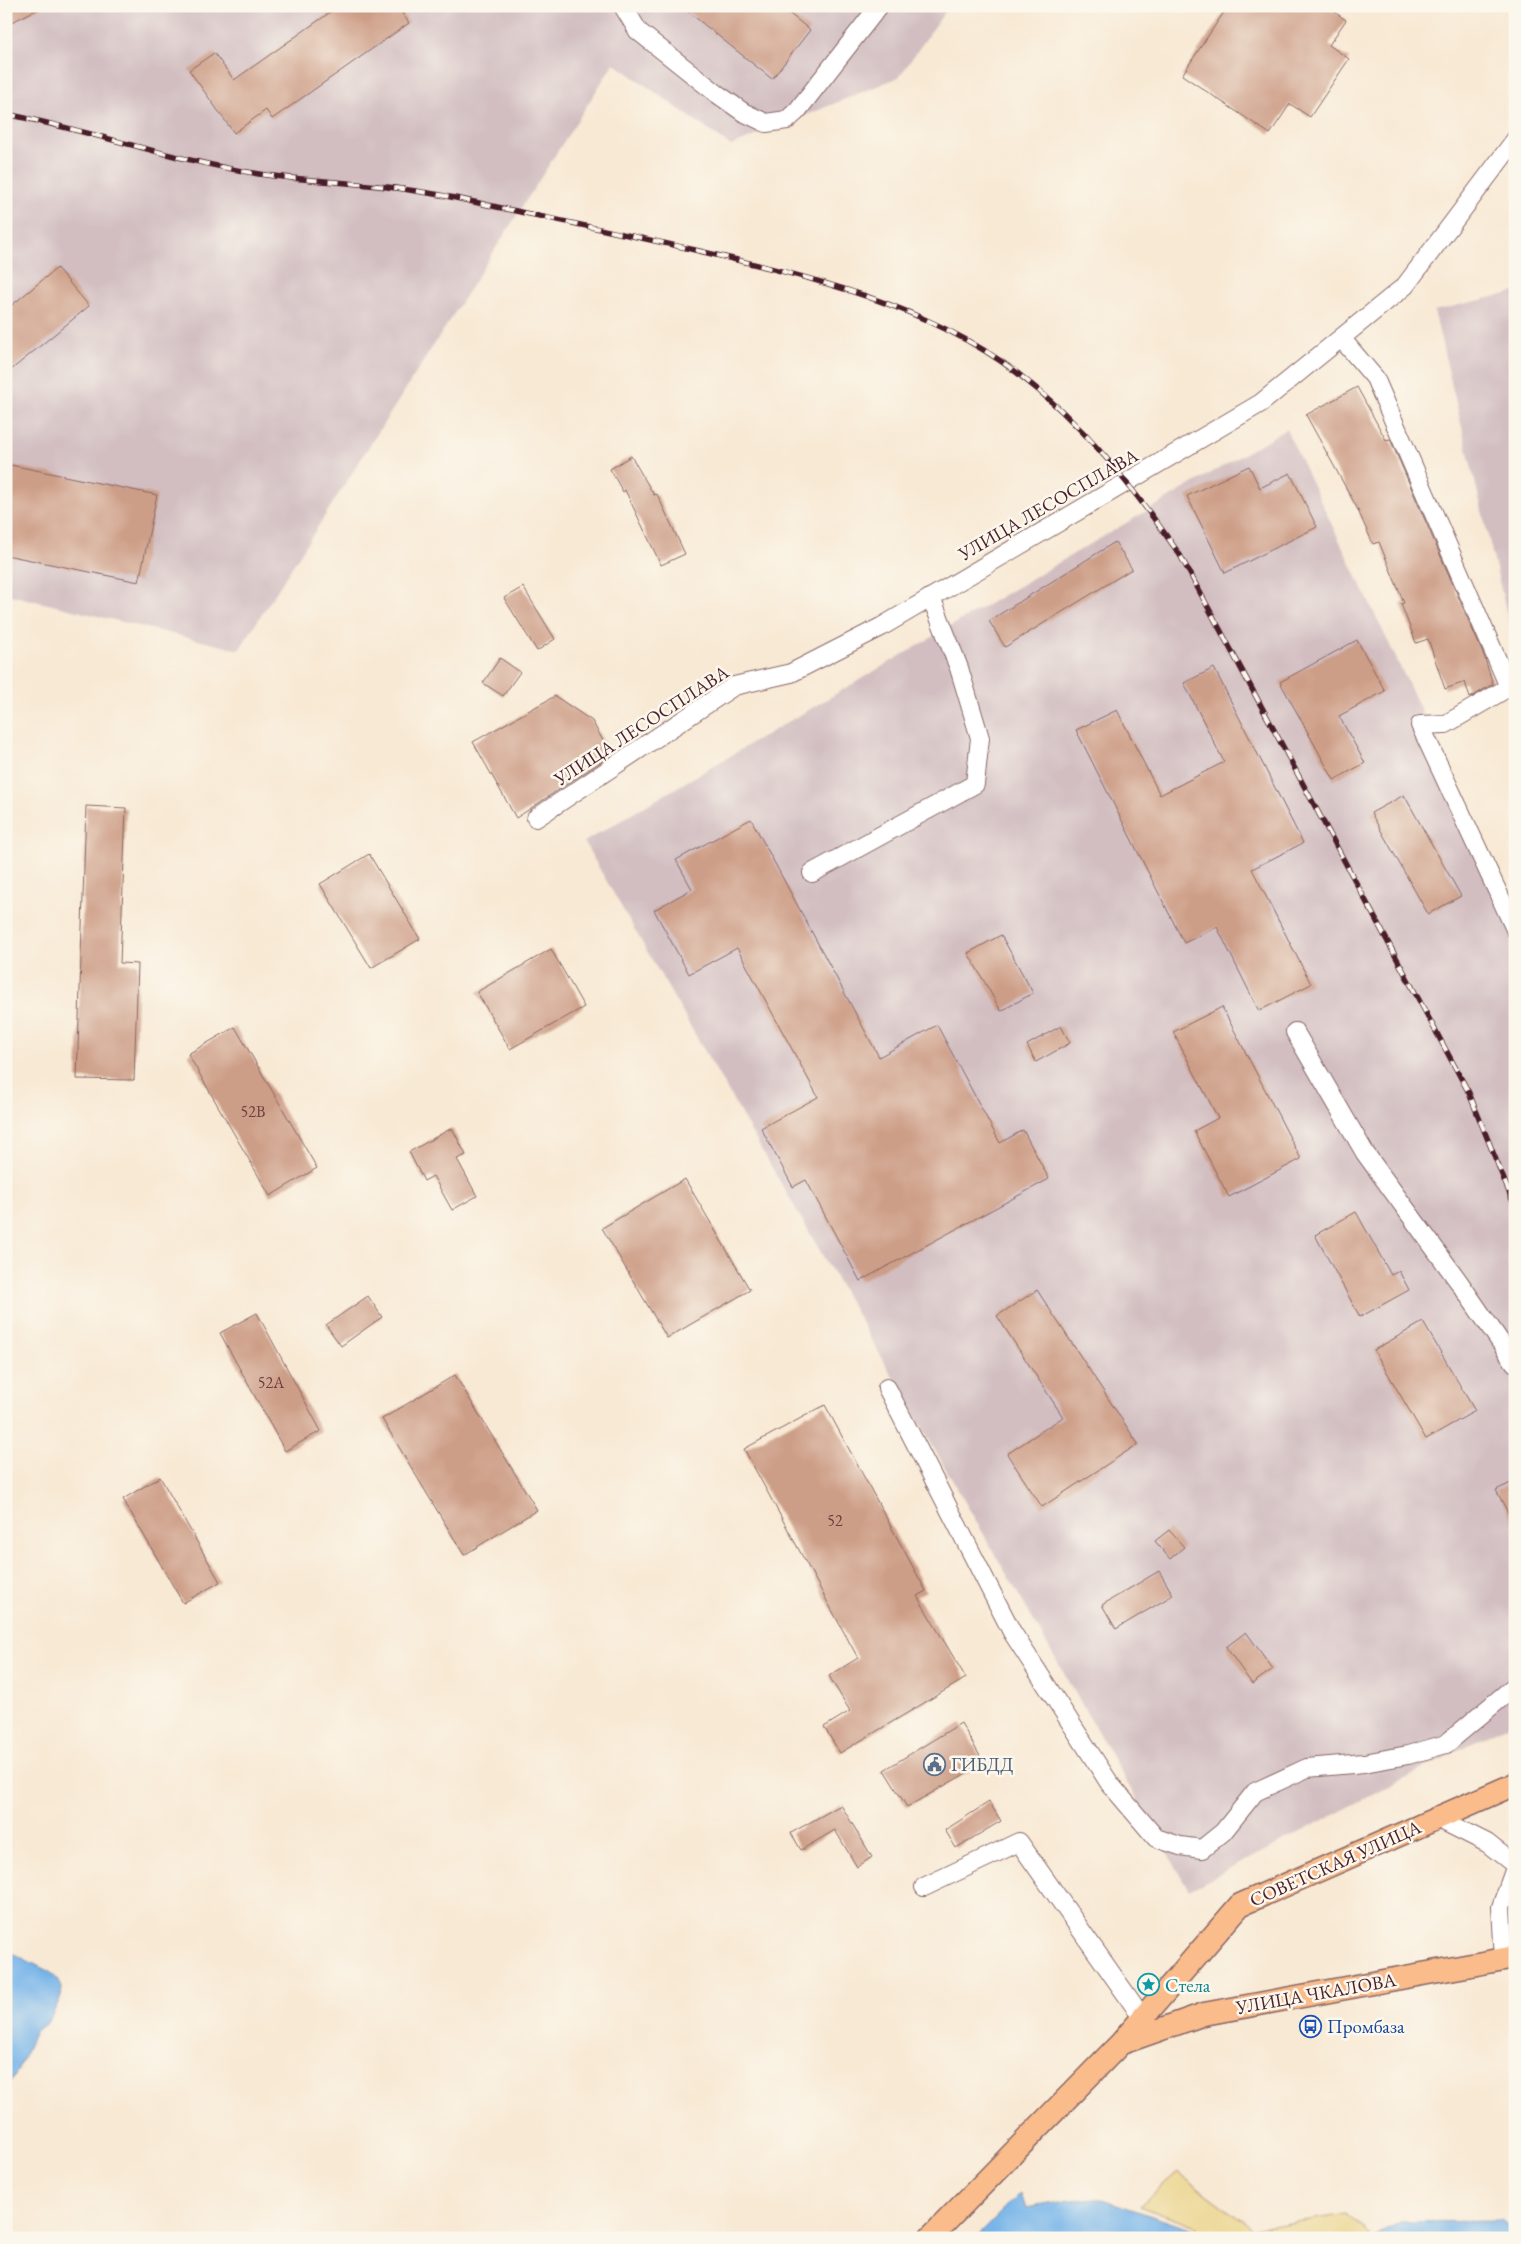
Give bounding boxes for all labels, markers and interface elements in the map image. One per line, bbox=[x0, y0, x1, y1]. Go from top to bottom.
street label: УЛИЦА ЛЕСОСПЛАВА bbox=[953, 442, 1143, 567]
street label: УЛИЦА ЛЕСОСПЛАВА bbox=[548, 659, 734, 792]
house number: 52В bbox=[241, 1101, 265, 1122]
house number: 52А bbox=[258, 1372, 285, 1393]
house number: 52 bbox=[827, 1510, 843, 1531]
public building icon: ГИБДД bbox=[923, 1752, 947, 1776]
place label: ГИБДД bbox=[951, 1752, 1014, 1777]
street label: СОВЕТСКАЯ УЛИЦА bbox=[1245, 1814, 1426, 1913]
street label: УЛИЦА ЧКАЛОВА bbox=[1233, 1967, 1399, 2020]
place icon: Стела bbox=[1137, 1973, 1161, 1997]
place label: Стела bbox=[1165, 1973, 1211, 1998]
bus stop icon: Промбаза bbox=[1299, 2014, 1323, 2038]
place label: Промбаза bbox=[1327, 2014, 1405, 2039]

